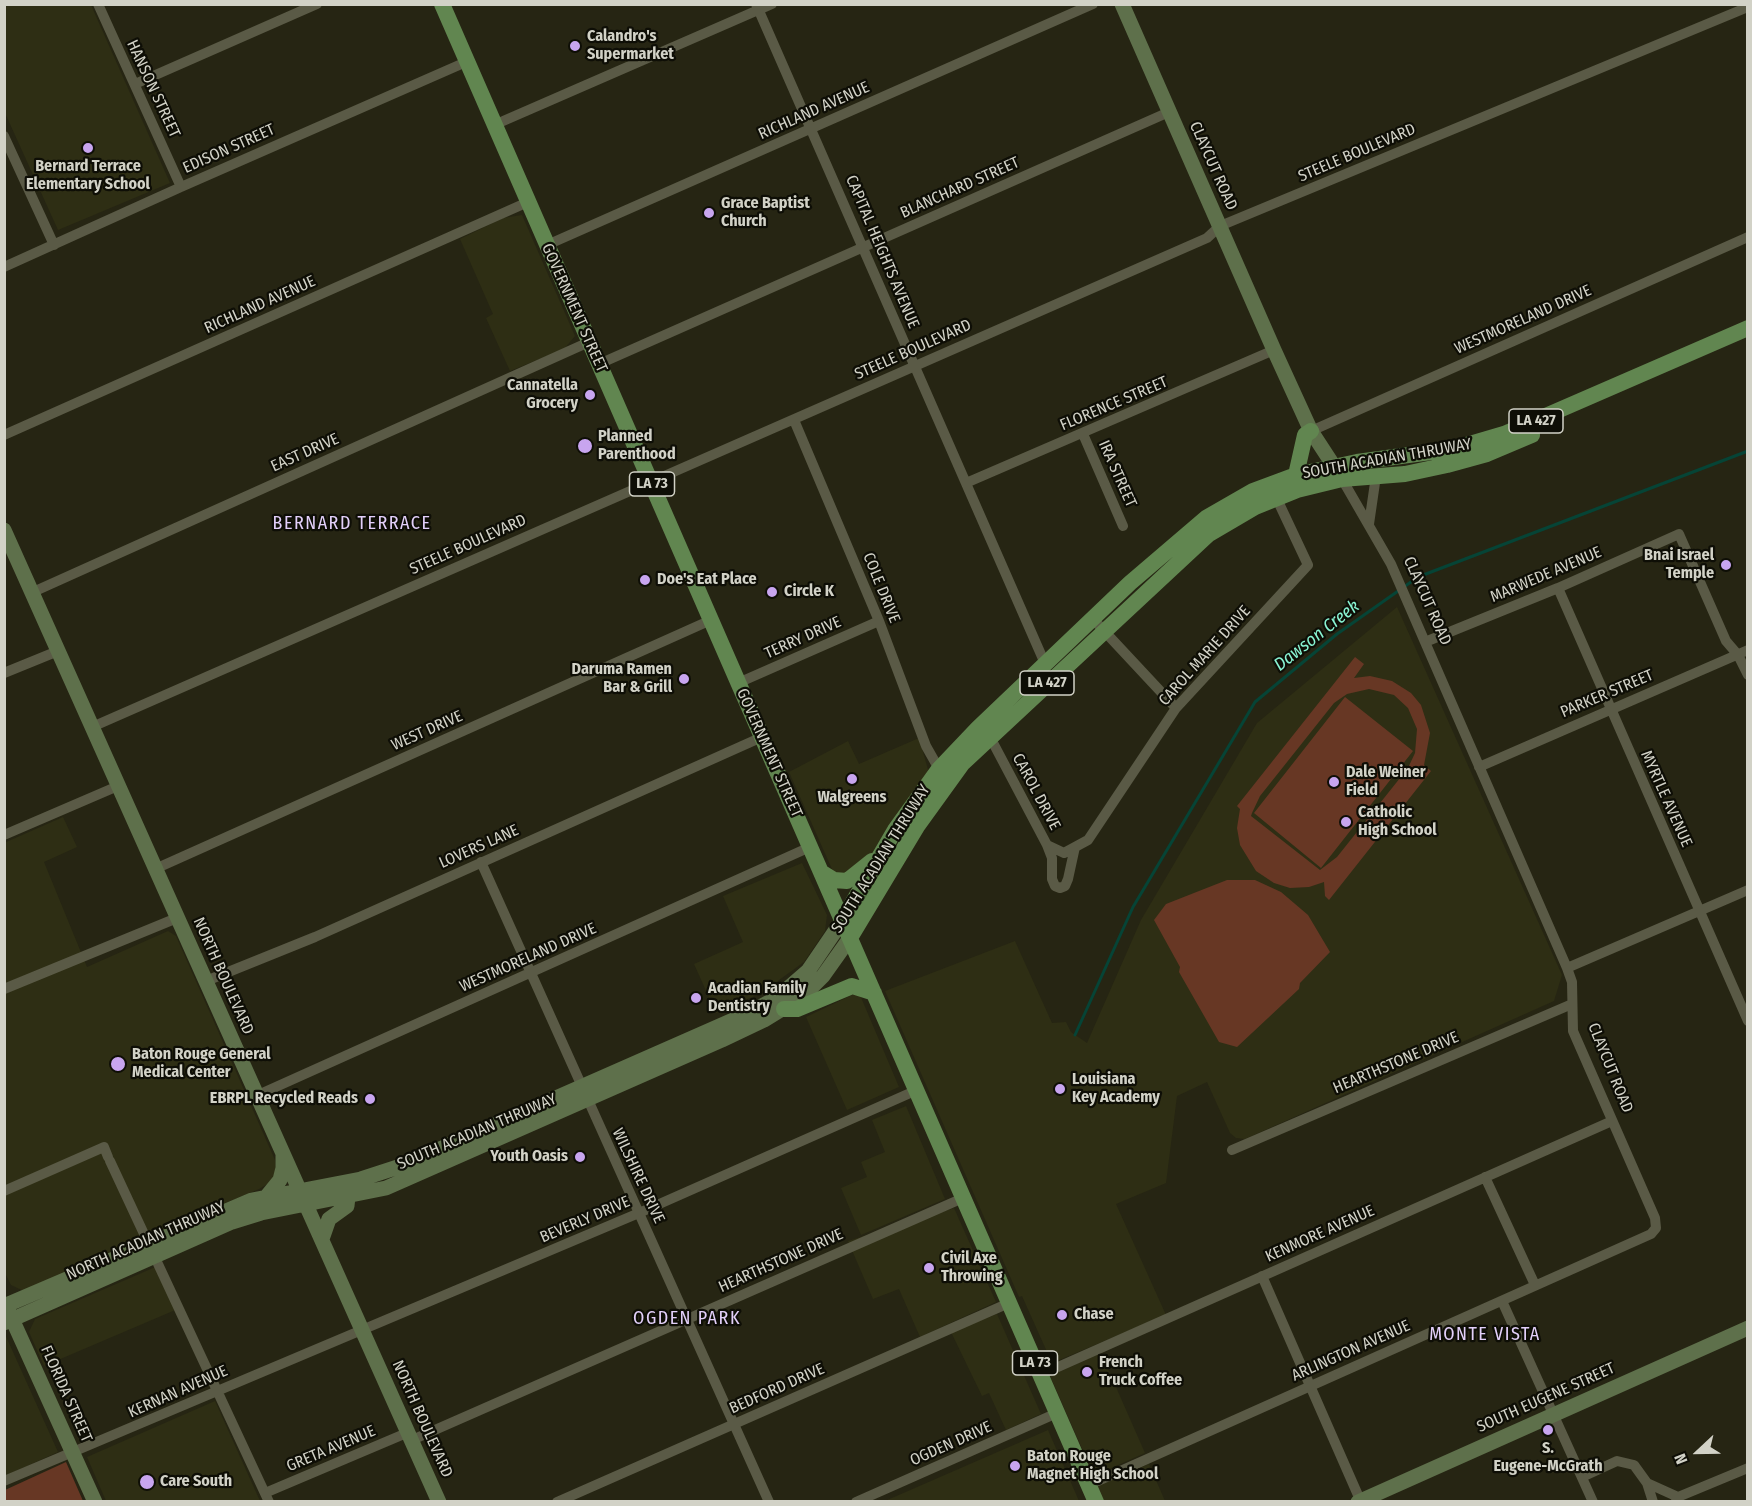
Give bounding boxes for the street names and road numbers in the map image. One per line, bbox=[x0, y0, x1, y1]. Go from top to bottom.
street label: HANSON STREET bbox=[122, 37, 184, 141]
street label: RICHLAND AVENUE bbox=[756, 78, 872, 144]
street label: CLAYCUT ROAD bbox=[1185, 119, 1241, 213]
street label: EDISON STREET bbox=[180, 120, 278, 178]
street label: STEELE BOULEVARD bbox=[1295, 120, 1419, 186]
street label: BLANCHARD STREET bbox=[898, 153, 1022, 223]
street label: CAPITAL HEIGHTS AVENUE bbox=[841, 173, 923, 331]
street label: GOVERNMENT STREET bbox=[537, 241, 611, 375]
street label: RICHLAND AVENUE bbox=[202, 272, 318, 338]
street label: WESTMORELAND DRIVE bbox=[1452, 281, 1594, 359]
street label: STEELE BOULEVARD bbox=[852, 316, 974, 384]
street label: FLORENCE STREET bbox=[1057, 373, 1171, 435]
road number: LA 427 bbox=[1509, 409, 1563, 433]
street label: EAST DRIVE bbox=[268, 429, 342, 477]
street label: SOUTH ACADIAN THRUWAY bbox=[1301, 435, 1473, 483]
street label: IRA STREET bbox=[1094, 438, 1140, 510]
road number: LA 73 bbox=[630, 472, 674, 496]
street label: STEELE BOULEVARD bbox=[407, 511, 529, 579]
street label: MARWEDE AVENUE bbox=[1487, 543, 1605, 607]
street label: COLE DRIVE bbox=[858, 550, 904, 626]
street label: CLAYCUT ROAD bbox=[1399, 554, 1455, 648]
street label: CAROL MARIE DRIVE bbox=[1155, 602, 1255, 710]
street label: TERRY DRIVE bbox=[762, 613, 844, 663]
street label: PARKER STREET bbox=[1558, 666, 1656, 722]
road number: LA 427 bbox=[1020, 671, 1074, 695]
street label: GOVERNMENT STREET bbox=[732, 686, 806, 820]
street label: WEST DRIVE bbox=[388, 707, 466, 755]
street label: MYRTLE AVENUE bbox=[1636, 748, 1696, 850]
street label: CAROL DRIVE bbox=[1008, 750, 1064, 834]
street label: SOUTH ACADIAN THRUWAY bbox=[828, 781, 934, 937]
street label: LOVERS LANE bbox=[436, 821, 522, 873]
street label: NORTH BOULEVARD bbox=[189, 914, 257, 1038]
street label: WESTMORELAND DRIVE bbox=[457, 919, 599, 997]
street label: CLAYCUT ROAD bbox=[1583, 1020, 1637, 1116]
street label: HEARTHSTONE DRIVE bbox=[1330, 1028, 1462, 1098]
street label: SOUTH ACADIAN THRUWAY bbox=[394, 1090, 560, 1174]
street label: WILSHIRE DRIVE bbox=[608, 1125, 668, 1227]
street label: BEVERLY DRIVE bbox=[537, 1192, 633, 1248]
street label: NORTH ACADIAN THRUWAY bbox=[64, 1197, 228, 1285]
street label: KENMORE AVENUE bbox=[1262, 1201, 1378, 1267]
street label: HEARTHSTONE DRIVE bbox=[716, 1225, 846, 1297]
street label: ARLINGTON AVENUE bbox=[1289, 1316, 1413, 1386]
street label: FLORIDA STREET bbox=[36, 1343, 96, 1445]
road number: LA 73 bbox=[1012, 1351, 1058, 1375]
street label: NORTH BOULEVARD bbox=[388, 1357, 456, 1481]
street label: BEDFORD DRIVE bbox=[727, 1359, 827, 1419]
street label: SOUTH EUGENE STREET bbox=[1474, 1359, 1618, 1437]
street label: KERNAN AVENUE bbox=[125, 1362, 231, 1422]
street label: OGDEN DRIVE bbox=[907, 1417, 995, 1471]
street label: GRETA AVENUE bbox=[284, 1422, 378, 1476]

